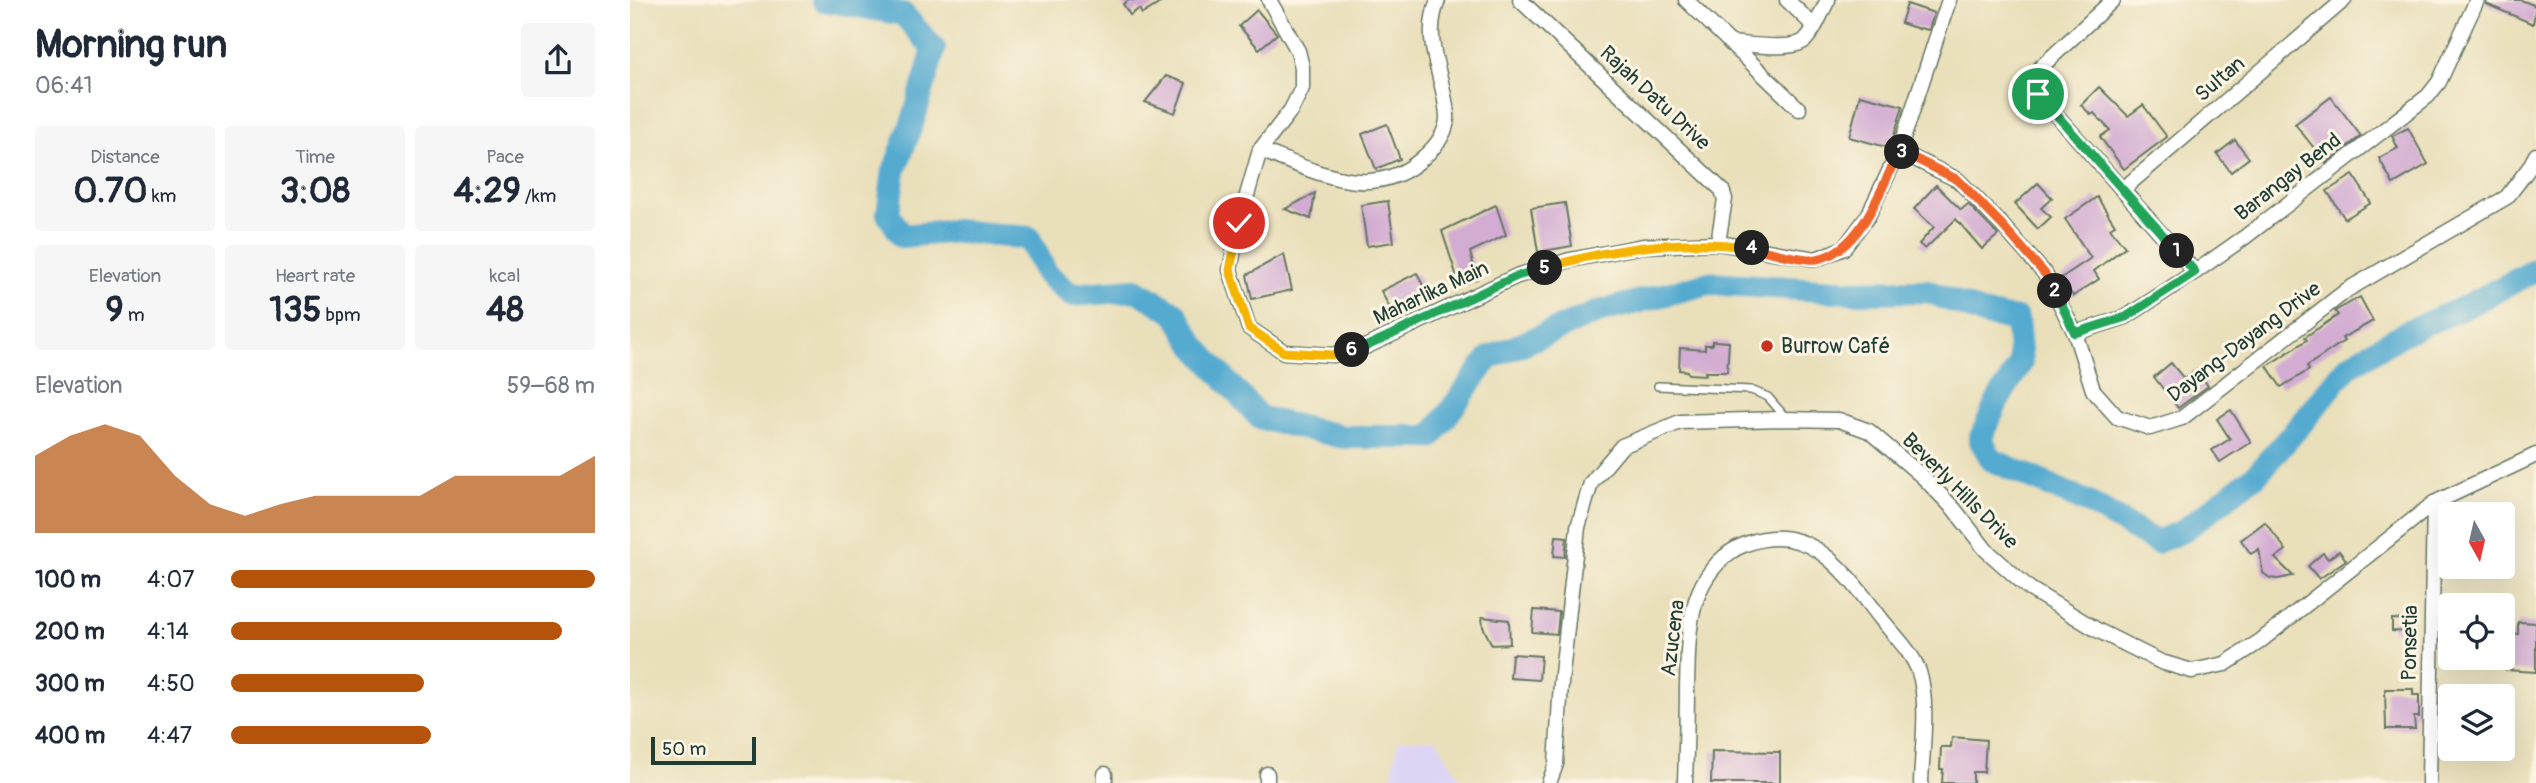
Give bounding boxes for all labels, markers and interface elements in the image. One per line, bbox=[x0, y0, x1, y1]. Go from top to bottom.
text: Morning run bbox=[35, 21, 227, 69]
button: share bbox=[521, 23, 595, 97]
street label: Rajah Datu Drive bbox=[1594, 40, 1716, 157]
street label: Sultan bbox=[2189, 50, 2251, 108]
pin bbox=[2008, 64, 2068, 124]
text: 06:41 bbox=[35, 71, 93, 100]
icon: arrive bbox=[2019, 75, 2057, 113]
street label: Barangay Bend bbox=[2229, 127, 2347, 227]
pin: 3 bbox=[1884, 134, 1920, 170]
text: 3 bbox=[1896, 139, 1907, 163]
text: Distance bbox=[90, 145, 160, 169]
text: Time bbox=[295, 145, 335, 169]
text: Pace bbox=[486, 145, 524, 169]
text: 0.70 bbox=[74, 169, 148, 213]
text: 3:08 bbox=[280, 169, 350, 213]
text: 4:29 bbox=[454, 169, 521, 213]
text: km bbox=[148, 184, 176, 208]
text: /km bbox=[521, 184, 557, 208]
pin bbox=[1209, 193, 1269, 253]
icon: check bbox=[1220, 204, 1258, 242]
pin: 4 bbox=[1734, 230, 1770, 266]
pin: 1 bbox=[2160, 233, 2194, 268]
text: 4 bbox=[1746, 235, 1757, 259]
text: 1 bbox=[2173, 238, 2180, 262]
pin: 5 bbox=[1528, 250, 1562, 286]
street label: Maharlika Main bbox=[1369, 255, 1493, 331]
text: 5 bbox=[1539, 255, 1550, 279]
text: Elevation bbox=[89, 264, 161, 288]
text: Heart rate bbox=[275, 264, 355, 288]
text: kcal bbox=[490, 264, 520, 288]
pin: 2 bbox=[2038, 274, 2072, 308]
street label: Dayang-Dayang Drive bbox=[2162, 275, 2327, 409]
text: 2 bbox=[2049, 278, 2060, 302]
text: 9 bbox=[105, 288, 124, 332]
text: 135 bbox=[269, 288, 321, 332]
text: 48 bbox=[486, 288, 524, 332]
text: m bbox=[124, 303, 145, 327]
text: bpm bbox=[321, 303, 361, 327]
pin: 6 bbox=[1334, 332, 1370, 368]
place label: Burrow Café bbox=[1781, 333, 1890, 360]
text: 6 bbox=[1346, 337, 1357, 361]
marker: Burrow Café bbox=[1759, 338, 1775, 354]
text: Elevation bbox=[35, 371, 123, 400]
text: 59–68 m bbox=[507, 371, 595, 400]
street label: Beverly Hills Drive bbox=[1896, 427, 2024, 555]
north arrow bbox=[2438, 502, 2515, 579]
map controls bbox=[2438, 502, 2515, 761]
text: 100 m bbox=[35, 565, 101, 594]
text: 4:07 bbox=[147, 565, 194, 594]
button: locate bbox=[2438, 593, 2515, 670]
street label: Azucena bbox=[1655, 598, 1691, 678]
street label: Ponsetia bbox=[2396, 605, 2424, 681]
text: 200 m bbox=[35, 617, 105, 646]
text: 4:14 bbox=[147, 617, 189, 646]
text: 300 m bbox=[35, 669, 105, 698]
text: 4:50 bbox=[147, 669, 195, 698]
button: layers bbox=[2438, 684, 2515, 761]
text: 400 m bbox=[35, 721, 105, 750]
text: 4:47 bbox=[147, 721, 192, 750]
scale bar bbox=[651, 734, 756, 766]
text: 50 m bbox=[662, 737, 706, 761]

